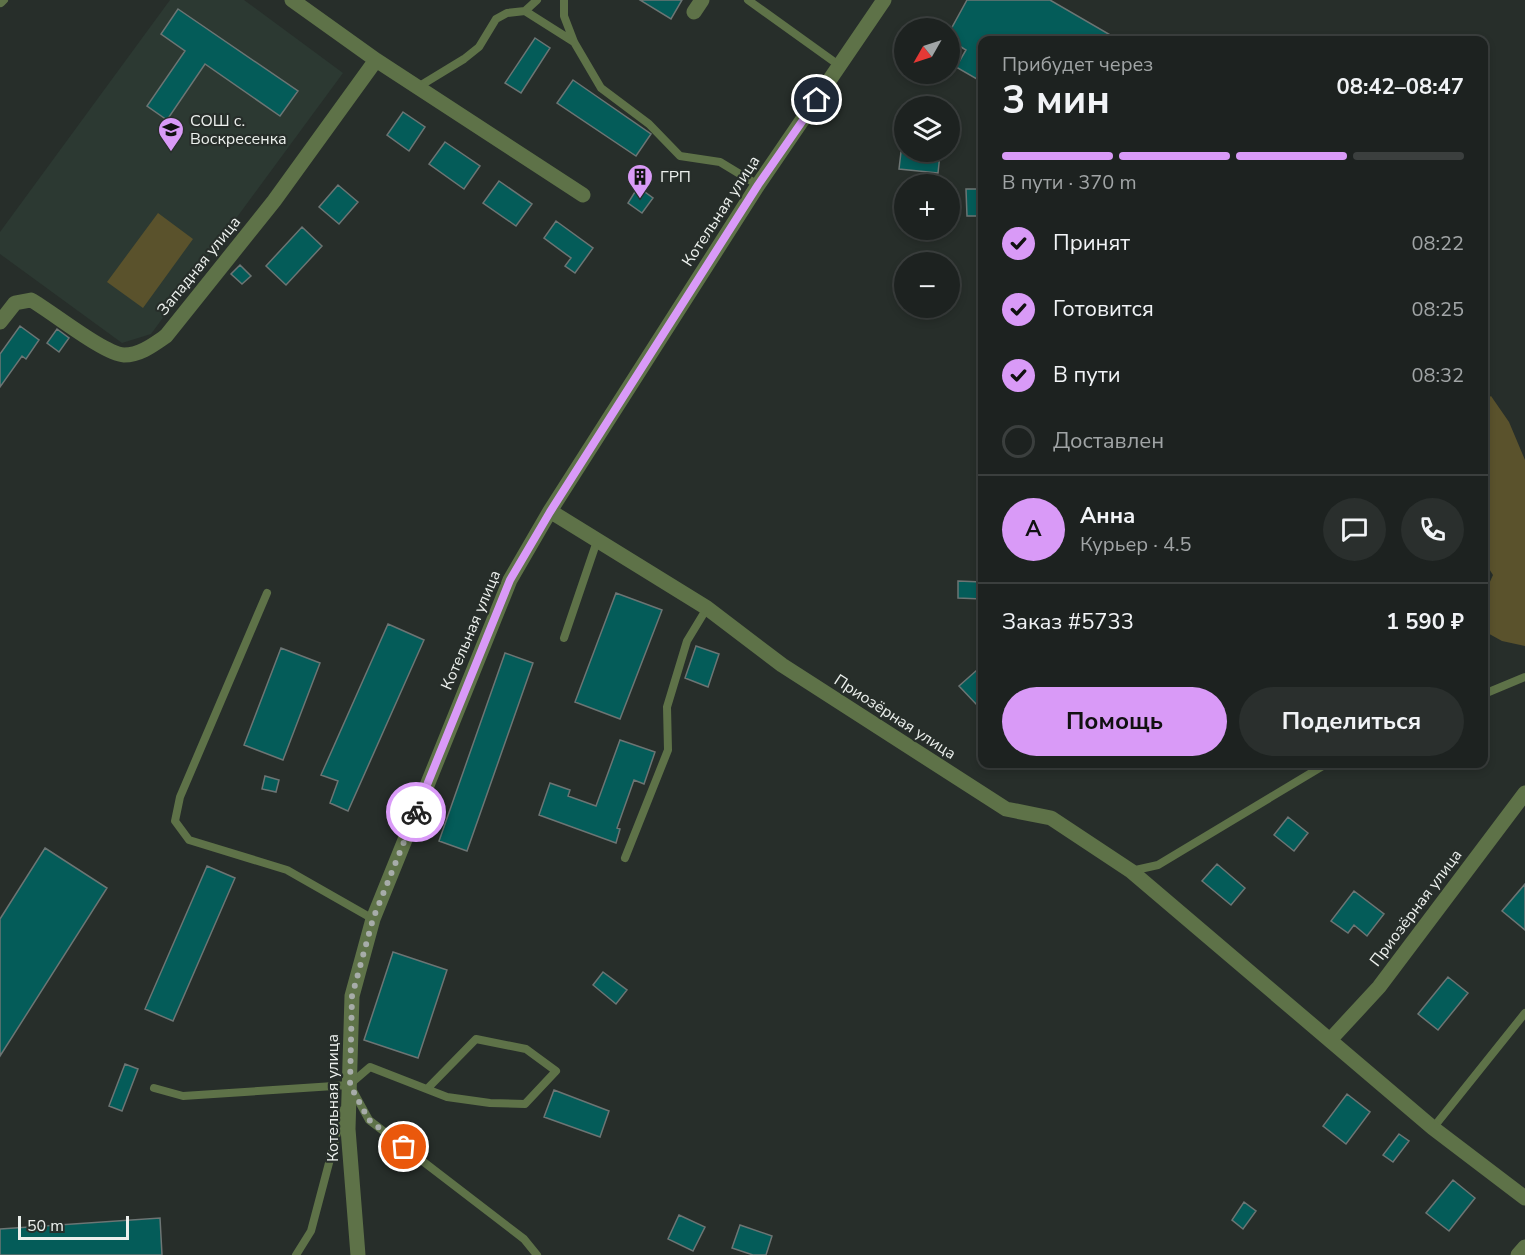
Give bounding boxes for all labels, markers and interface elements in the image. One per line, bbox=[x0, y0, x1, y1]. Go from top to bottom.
north arrow bbox=[894, 18, 960, 84]
map controls bbox=[894, 18, 960, 318]
text: Прибудет через bbox=[1002, 51, 1153, 78]
text: 08:42–08:47 bbox=[1336, 72, 1464, 102]
pin bbox=[791, 74, 842, 125]
text: 3 мин bbox=[1002, 74, 1110, 127]
icon: home bbox=[800, 83, 833, 116]
button: layers bbox=[894, 96, 960, 162]
place label: СОШ с. Воскресенка bbox=[190, 110, 287, 150]
school or university icon: СОШ с. Воскресенка bbox=[156, 115, 186, 153]
street label: Котельная улица bbox=[677, 151, 765, 271]
building icon: ГРП bbox=[625, 162, 655, 200]
place label: ГРП bbox=[660, 166, 691, 188]
text: В пути · 370 m bbox=[1002, 169, 1137, 196]
button: + bbox=[894, 174, 960, 240]
street label: Западная улица bbox=[152, 212, 246, 320]
icon: check bbox=[1002, 227, 1035, 260]
text: Принят bbox=[1053, 228, 1130, 258]
text: 08:22 bbox=[1411, 230, 1464, 257]
button: − bbox=[894, 252, 960, 318]
icon: check bbox=[1002, 293, 1035, 326]
text: Готовится bbox=[1053, 294, 1154, 324]
text: 08:25 bbox=[1411, 296, 1464, 323]
icon: check bbox=[1002, 359, 1035, 392]
text: В пути bbox=[1053, 360, 1121, 390]
text: 08:32 bbox=[1411, 362, 1464, 389]
text: Доставлен bbox=[1053, 426, 1164, 456]
button: chat bbox=[1323, 498, 1386, 561]
button: phone bbox=[1401, 498, 1464, 561]
text: Анна bbox=[1080, 501, 1135, 531]
text: А bbox=[1025, 514, 1042, 544]
text: Курьер · 4.5 bbox=[1080, 531, 1192, 558]
street label: Котельная улица bbox=[436, 567, 506, 693]
text: Заказ #5733 bbox=[1002, 607, 1134, 637]
text: 1 590 ₽ bbox=[1386, 607, 1464, 637]
street label: Приозёрная улица bbox=[830, 669, 960, 765]
button: Помощь bbox=[1002, 687, 1227, 756]
button: Поделиться bbox=[1239, 687, 1464, 756]
courier bbox=[386, 782, 446, 842]
icon: bike bbox=[400, 796, 433, 829]
street label: Приозёрная улица bbox=[1365, 845, 1467, 971]
street label: Котельная улица bbox=[322, 1034, 344, 1162]
pin bbox=[378, 1121, 429, 1172]
icon: bag bbox=[387, 1130, 420, 1163]
scale bar bbox=[18, 1213, 129, 1240]
text: 50 m bbox=[27, 1215, 64, 1237]

